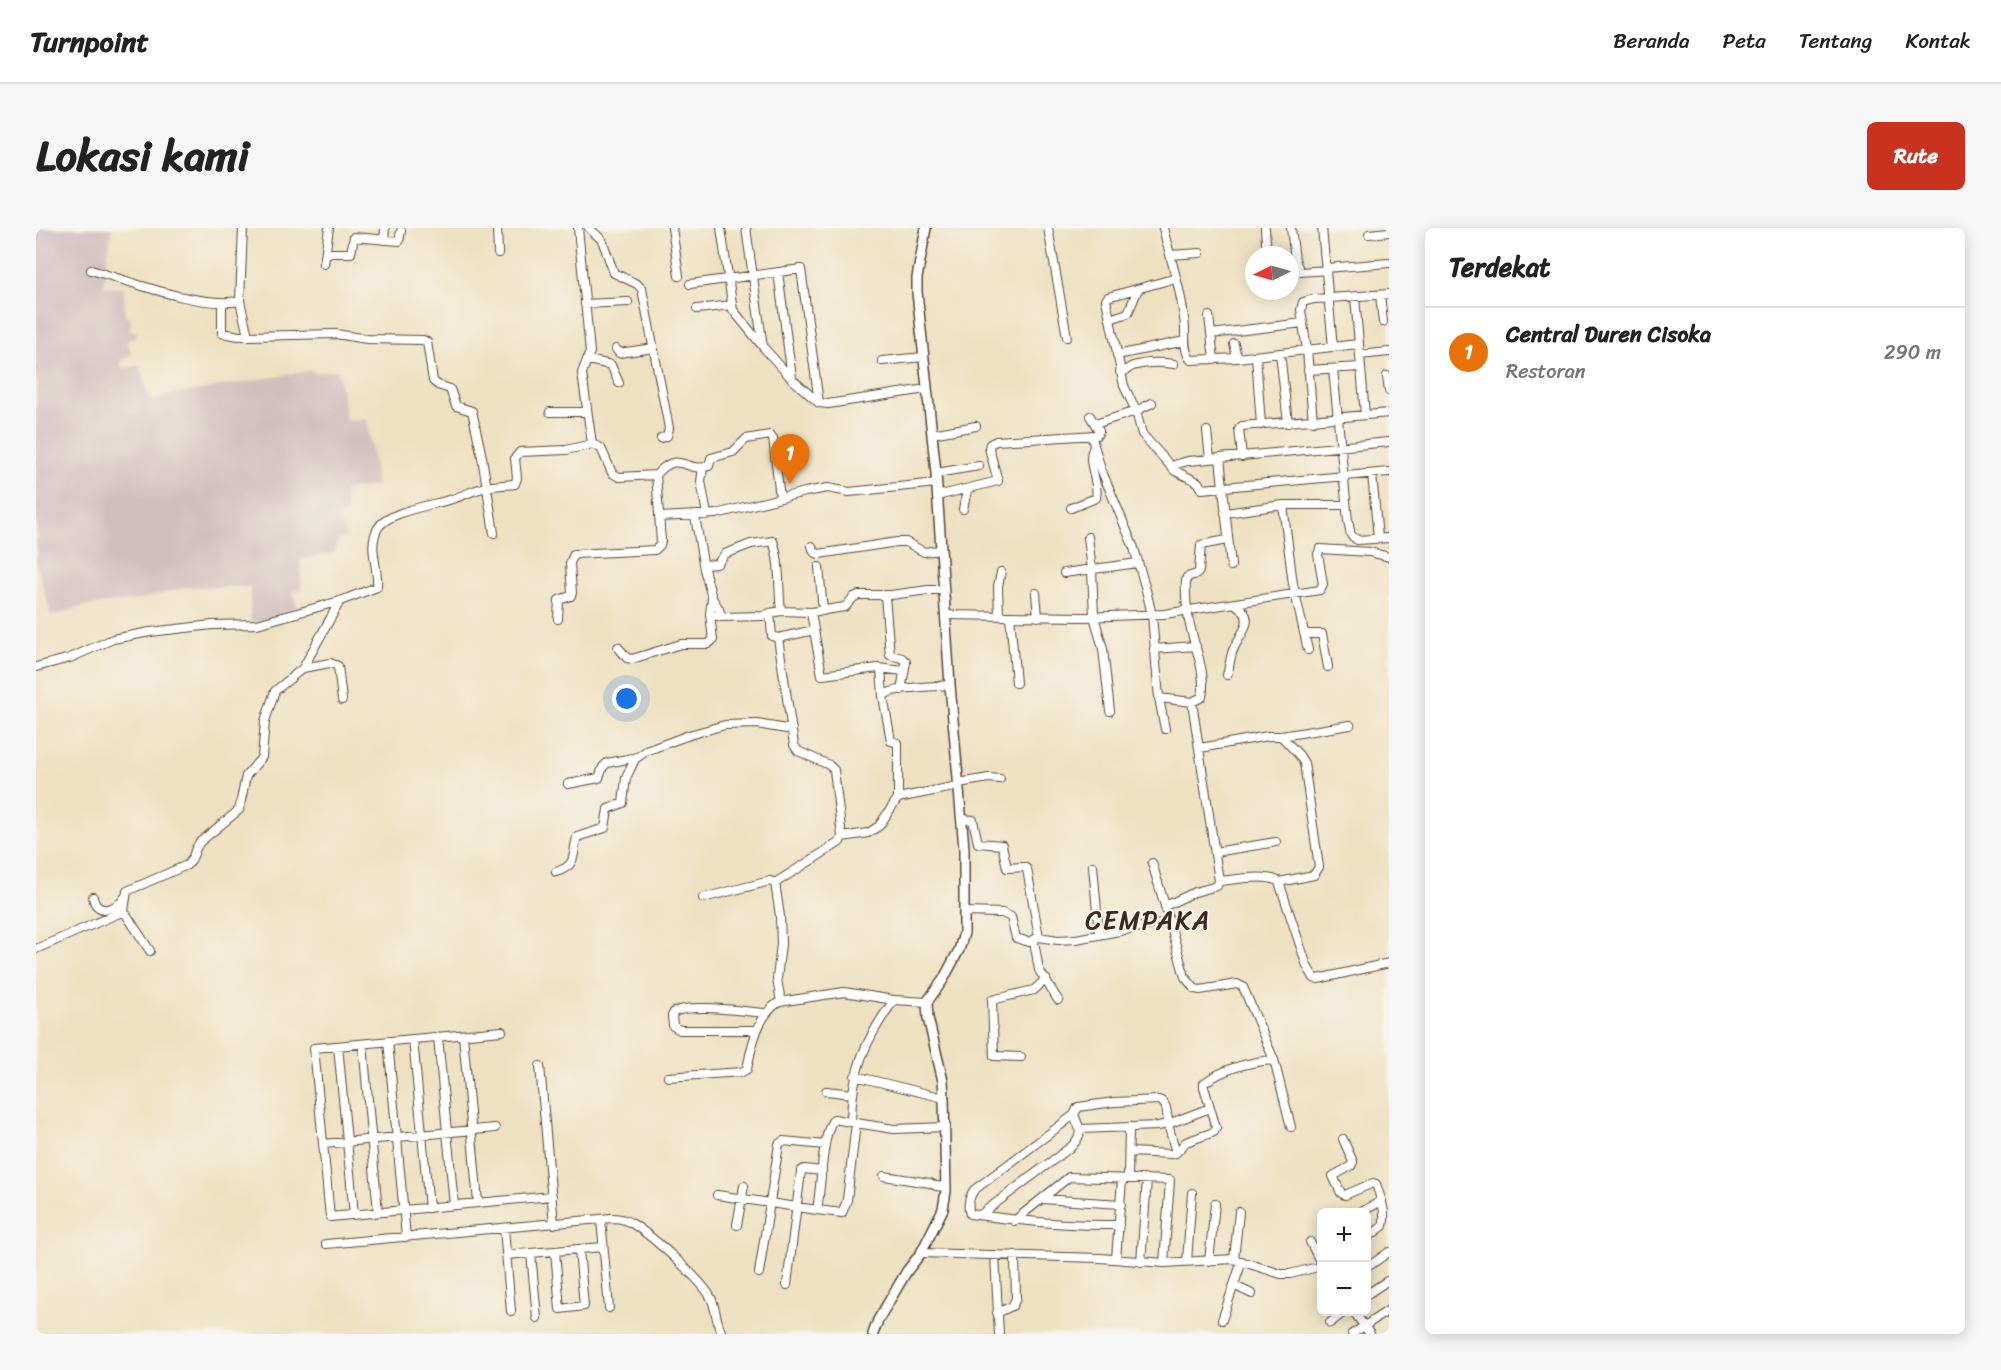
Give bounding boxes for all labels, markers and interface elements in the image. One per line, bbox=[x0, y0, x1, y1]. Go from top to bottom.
text: Turnpoint bbox=[30, 17, 149, 66]
text: Beranda bbox=[1613, 22, 1689, 60]
text: Peta bbox=[1722, 22, 1766, 60]
text: Tentang bbox=[1799, 22, 1872, 60]
text: Kontak bbox=[1905, 22, 1971, 60]
text: Lokasi kami bbox=[36, 119, 249, 193]
button: Rute bbox=[1867, 122, 1965, 190]
text: Terdekat bbox=[1449, 244, 1550, 290]
north arrow bbox=[1245, 246, 1299, 300]
text: Central Duren Cisoka bbox=[1506, 315, 1711, 354]
text: 1 bbox=[1464, 335, 1473, 370]
text: 290 m bbox=[1884, 335, 1941, 370]
text: Restoran bbox=[1506, 354, 1586, 389]
pin: 1 bbox=[770, 434, 810, 484]
your location bbox=[612, 684, 641, 713]
district label: CEMPAKA bbox=[1085, 897, 1211, 943]
map controls bbox=[1317, 1208, 1371, 1316]
button: + bbox=[1317, 1208, 1371, 1262]
button: − bbox=[1317, 1262, 1371, 1316]

